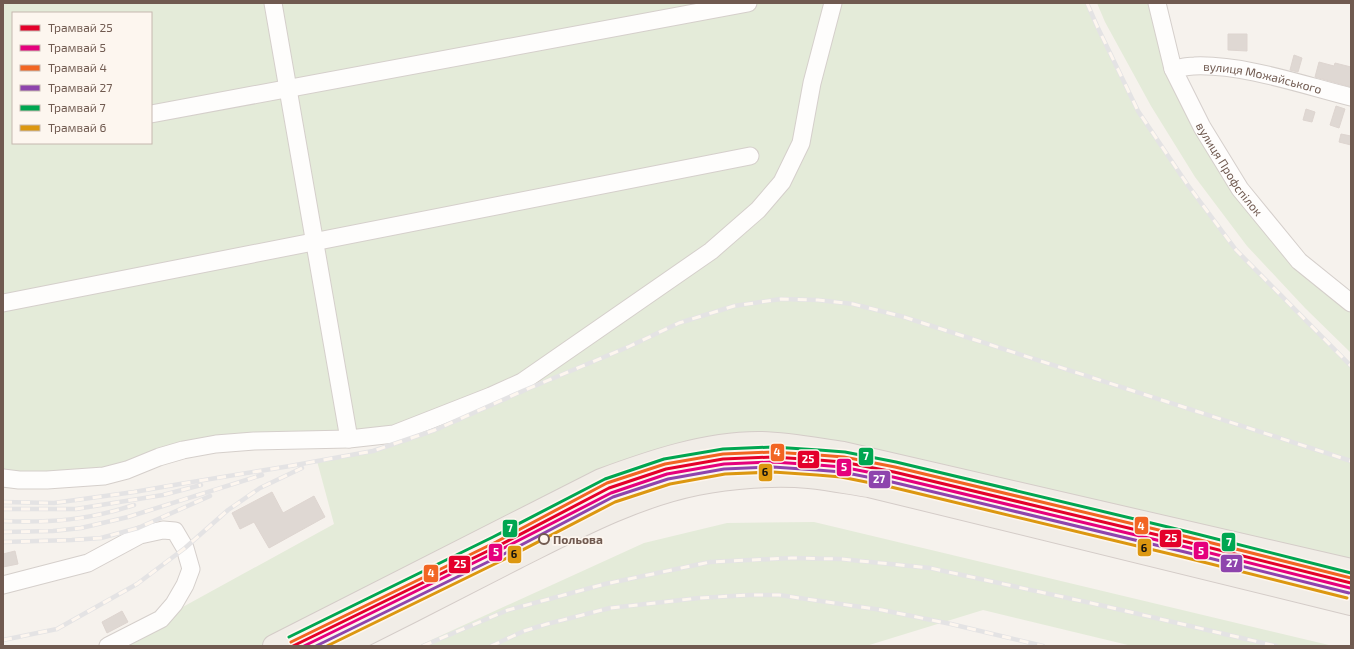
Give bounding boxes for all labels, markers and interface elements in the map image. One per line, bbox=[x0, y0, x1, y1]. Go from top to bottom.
legend bbox=[12, 12, 152, 144]
text: Трамвай 25 bbox=[48, 20, 113, 34]
text: Трамвай 5 bbox=[48, 40, 106, 54]
street label: вулиця Можайського bbox=[1203, 59, 1324, 96]
text: Трамвай 4 bbox=[48, 60, 107, 74]
text: Трамвай 27 bbox=[48, 80, 112, 94]
text: Трамвай 7 bbox=[48, 100, 106, 114]
text: Трамвай 6 bbox=[48, 120, 107, 134]
street label: вулиця Профспілок bbox=[1194, 120, 1266, 219]
line badge: 4 bbox=[770, 443, 785, 462]
text: 4 bbox=[773, 445, 781, 458]
line badge: 7 bbox=[858, 447, 874, 466]
text: 7 bbox=[863, 449, 869, 462]
line badge: 25 bbox=[797, 450, 820, 469]
text: 25 bbox=[802, 452, 814, 465]
line badge: 5 bbox=[836, 458, 852, 477]
text: 5 bbox=[841, 460, 847, 473]
line badge: 6 bbox=[758, 463, 773, 482]
text: 6 bbox=[762, 465, 769, 478]
line badge: 27 bbox=[868, 470, 891, 489]
text: 27 bbox=[873, 472, 885, 485]
line badge: 4 bbox=[1134, 516, 1149, 535]
line badge: 7 bbox=[502, 519, 518, 538]
text: 4 bbox=[1137, 519, 1145, 532]
text: 7 bbox=[507, 521, 513, 534]
line badge: 25 bbox=[1159, 529, 1182, 548]
text: 25 bbox=[1165, 531, 1177, 544]
place label: Польова bbox=[553, 532, 603, 546]
line badge: 7 bbox=[1221, 532, 1236, 552]
marker: Польова bbox=[538, 533, 550, 545]
text: 7 bbox=[1226, 535, 1232, 548]
line badge: 6 bbox=[1137, 538, 1152, 557]
text: 6 bbox=[1141, 541, 1148, 554]
line badge: 5 bbox=[1193, 541, 1209, 560]
line badge: 5 bbox=[488, 543, 503, 562]
text: 5 bbox=[1198, 544, 1204, 557]
text: 5 bbox=[493, 545, 499, 558]
line badge: 6 bbox=[507, 545, 522, 564]
text: 6 bbox=[511, 547, 518, 560]
line badge: 27 bbox=[1220, 554, 1243, 573]
line badge: 25 bbox=[448, 555, 471, 574]
text: 27 bbox=[1226, 556, 1238, 569]
text: 25 bbox=[454, 557, 466, 570]
line badge: 4 bbox=[423, 564, 439, 583]
text: 4 bbox=[427, 566, 435, 579]

